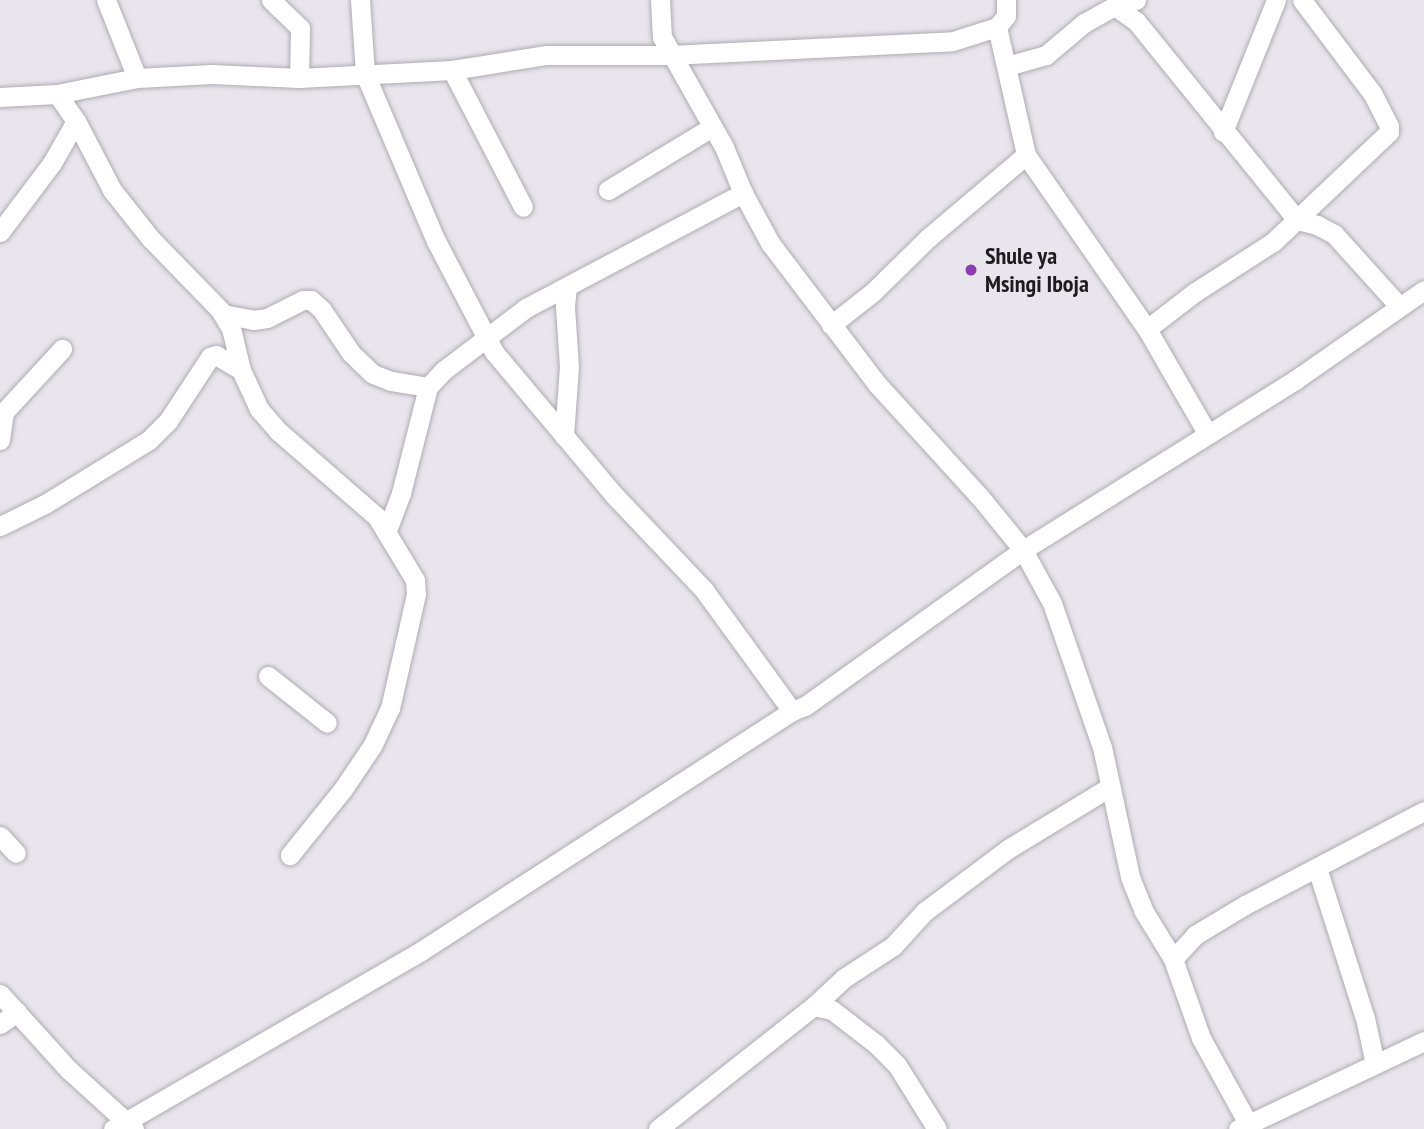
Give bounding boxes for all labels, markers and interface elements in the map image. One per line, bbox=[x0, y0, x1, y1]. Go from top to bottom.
place label: Shule ya Msingi Iboja bbox=[985, 242, 1089, 298]
marker: Shule ya Msingi Iboja bbox=[963, 262, 979, 278]

